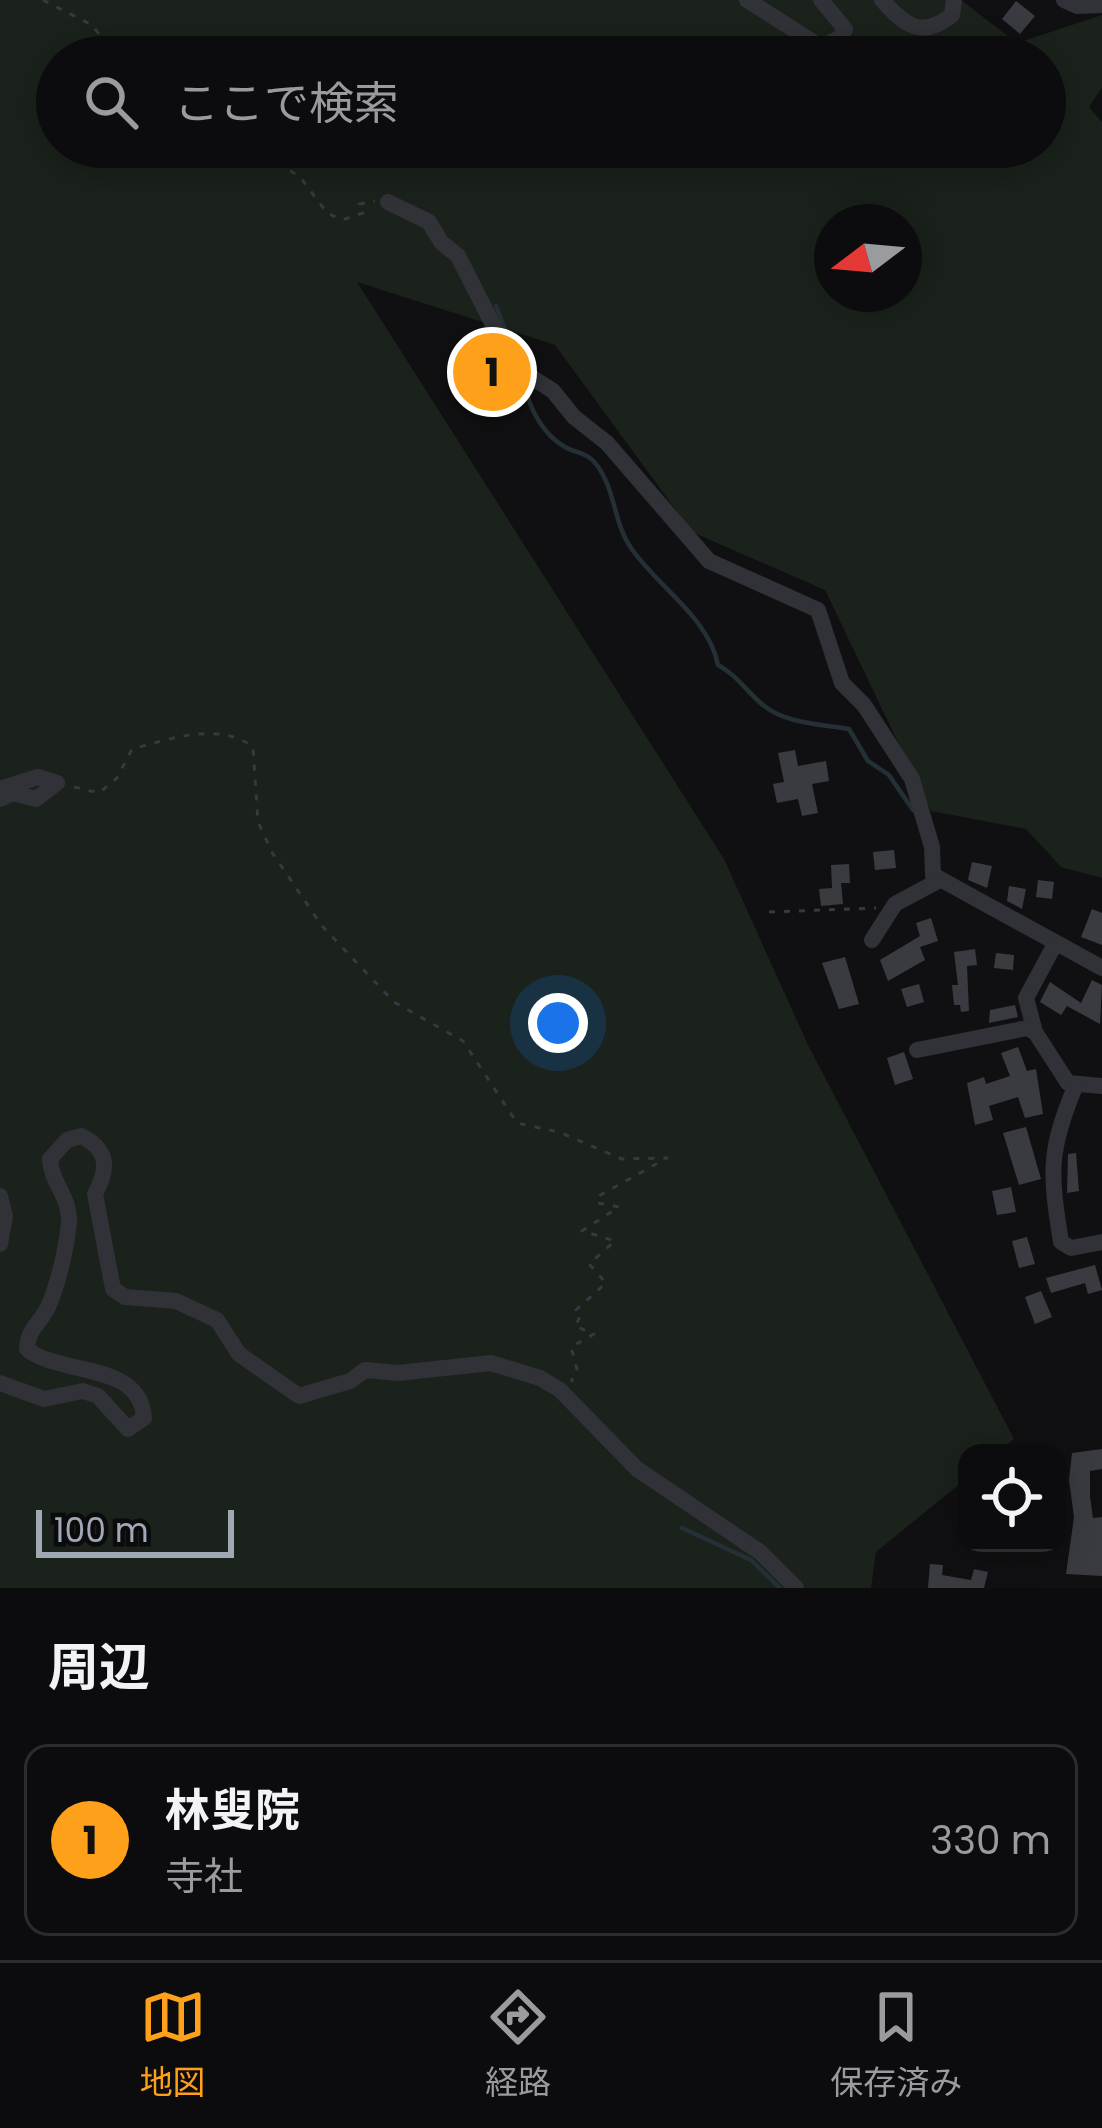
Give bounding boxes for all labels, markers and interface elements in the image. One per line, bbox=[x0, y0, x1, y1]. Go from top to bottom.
search box bbox=[36, 36, 1066, 168]
icon: search bbox=[78, 69, 144, 135]
text: ここで検索 bbox=[174, 72, 399, 135]
north arrow bbox=[814, 204, 922, 312]
pin: 1 bbox=[453, 327, 531, 417]
your location bbox=[528, 993, 588, 1053]
map controls bbox=[958, 1444, 1066, 1552]
button: locate bbox=[958, 1444, 1066, 1552]
scale bar bbox=[36, 1504, 234, 1557]
text: 100 m bbox=[54, 1507, 149, 1554]
text: 周辺 bbox=[48, 1631, 150, 1703]
text: 林叟院 bbox=[165, 1779, 300, 1842]
text: 1 bbox=[83, 1813, 97, 1868]
text: 330 m bbox=[930, 1813, 1051, 1868]
text: 寺社 bbox=[165, 1849, 243, 1904]
tab: 地図 bbox=[140, 1984, 206, 2108]
tab: 経路 bbox=[485, 1984, 551, 2108]
tab: 保存済み bbox=[830, 1984, 962, 2108]

